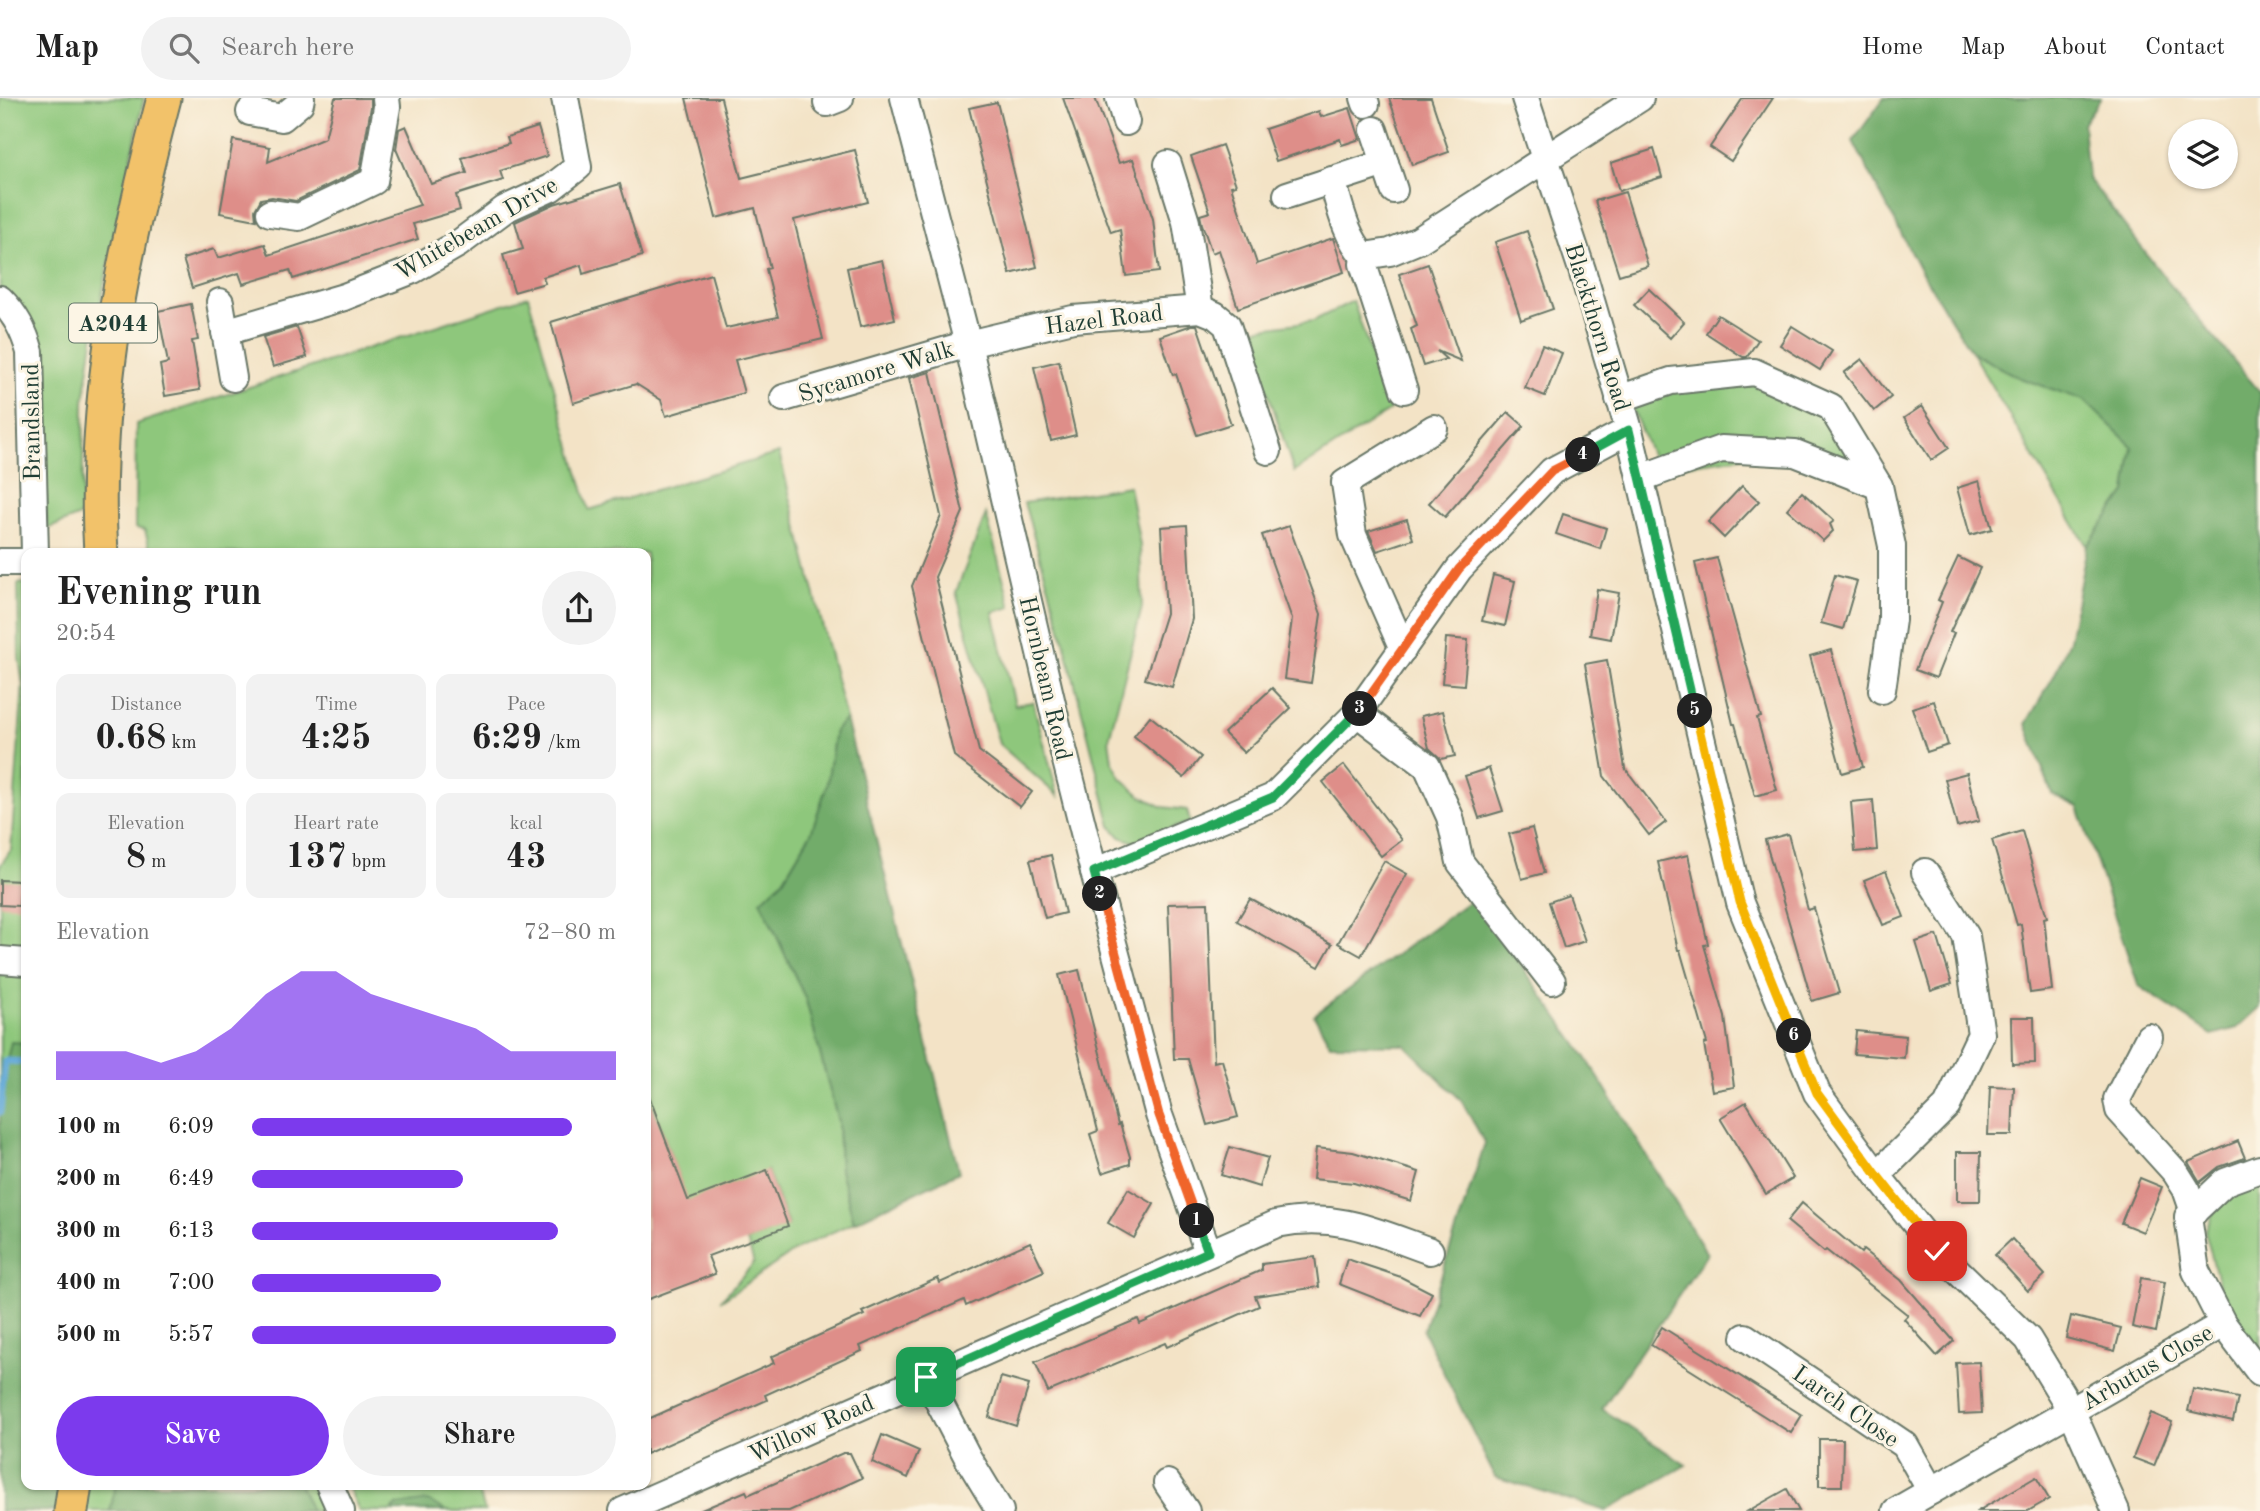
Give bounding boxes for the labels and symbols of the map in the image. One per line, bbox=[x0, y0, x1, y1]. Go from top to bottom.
street label: Whitebeam Drive bbox=[392, 174, 562, 286]
street label: Blackthorn Road bbox=[1559, 241, 1633, 414]
street label: Hazel Road bbox=[1044, 302, 1165, 340]
road number: A2044 bbox=[69, 304, 157, 342]
street label: Sycamore Walk bbox=[796, 338, 957, 408]
street label: Brandsland bbox=[20, 363, 46, 481]
pin: 4 bbox=[1566, 438, 1600, 472]
street label: Hornbeam Road bbox=[1013, 594, 1075, 763]
pin: 3 bbox=[1342, 692, 1378, 726]
pin: 5 bbox=[1678, 694, 1712, 728]
pin: 2 bbox=[1082, 876, 1118, 912]
pin: 6 bbox=[1776, 1018, 1812, 1054]
pin: 1 bbox=[1180, 1204, 1214, 1238]
pin bbox=[1907, 1221, 1967, 1281]
street label: Arbutus Close bbox=[2078, 1321, 2218, 1416]
pin bbox=[896, 1347, 956, 1407]
street label: Larch Close bbox=[1787, 1362, 1902, 1453]
street label: Willow Road bbox=[746, 1392, 878, 1468]

